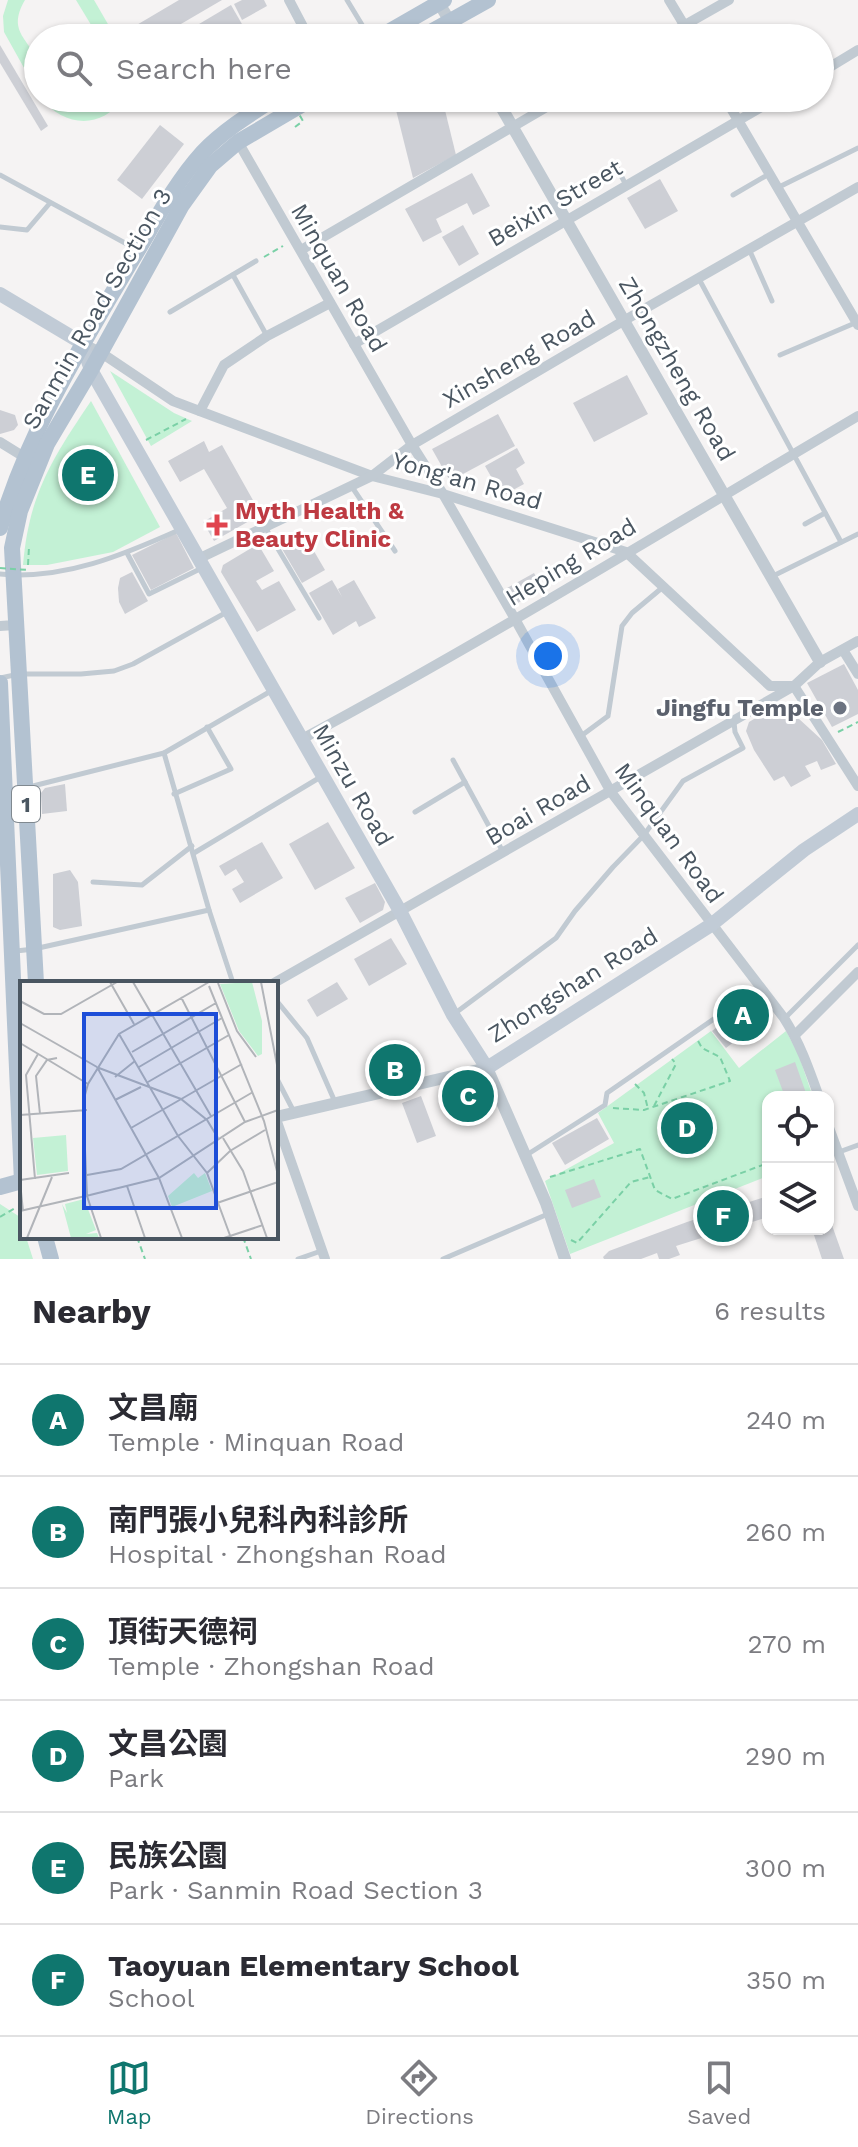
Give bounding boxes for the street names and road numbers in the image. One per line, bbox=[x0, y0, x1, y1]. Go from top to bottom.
street label: Beixin Street bbox=[483, 153, 627, 253]
street label: Sanmin Road Section 3 bbox=[17, 184, 177, 434]
street label: Minquan Road bbox=[285, 199, 393, 357]
street label: Zhongzheng Road bbox=[613, 272, 741, 466]
street label: Xinsheng Road bbox=[438, 304, 600, 414]
street label: Yong'an Road bbox=[389, 446, 545, 516]
street label: Heping Road bbox=[501, 512, 641, 612]
street label: Minzu Road bbox=[307, 719, 399, 851]
street label: Minquan Road bbox=[609, 757, 729, 909]
street label: Boai Road bbox=[480, 769, 596, 851]
road number: 1 bbox=[12, 786, 40, 822]
street label: Zhongshan Road bbox=[483, 922, 663, 1048]

